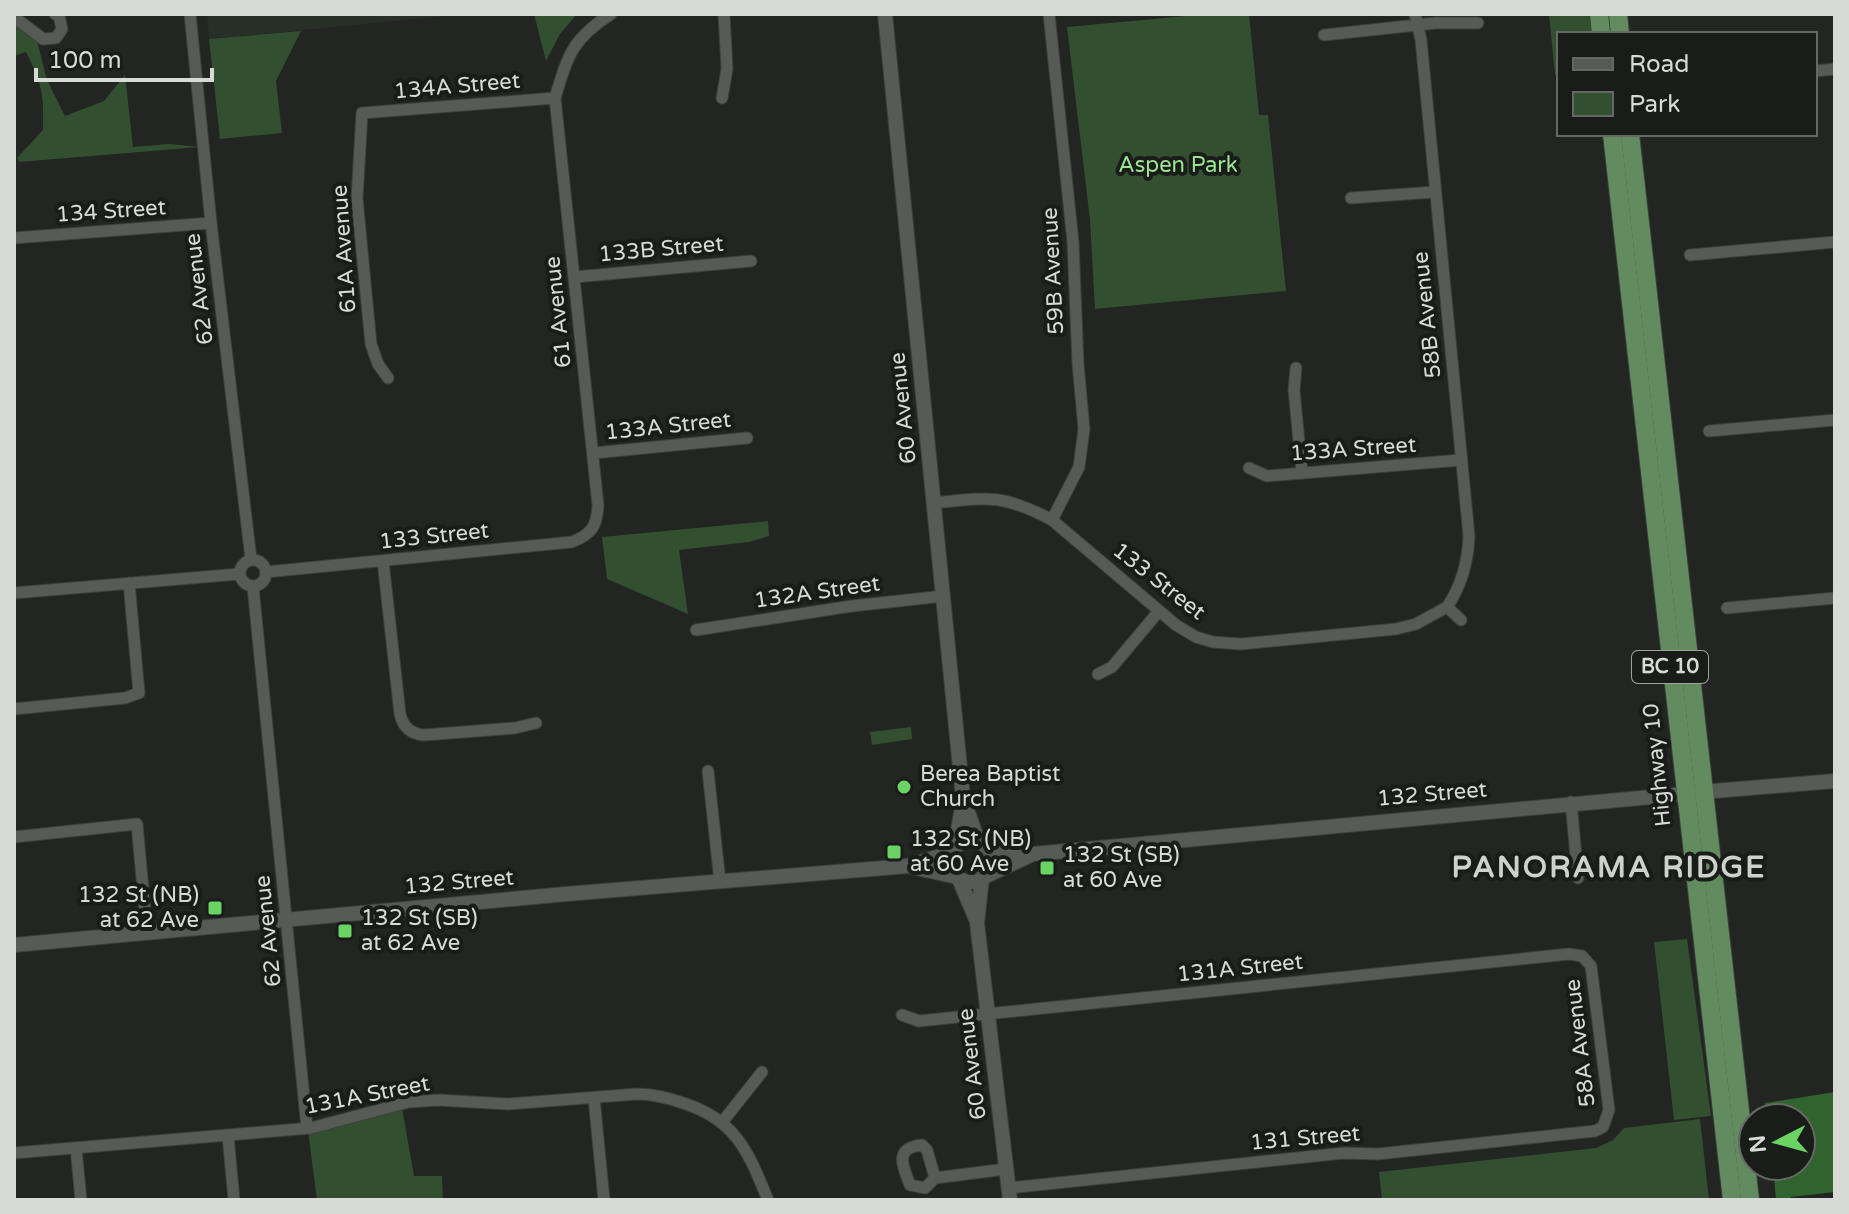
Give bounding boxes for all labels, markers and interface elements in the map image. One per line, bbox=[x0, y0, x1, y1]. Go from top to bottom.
scale bar bbox=[36, 32, 212, 82]
legend bbox=[1557, 32, 1817, 136]
text: 100 m bbox=[48, 46, 122, 75]
text: Road bbox=[1629, 50, 1689, 79]
street label: 134A Street bbox=[393, 68, 521, 104]
text: Park bbox=[1629, 90, 1680, 119]
park label: Aspen Park bbox=[1118, 152, 1238, 178]
street label: 61A Avenue bbox=[327, 184, 361, 314]
street label: 134 Street bbox=[55, 194, 167, 228]
street label: 59B Avenue bbox=[1037, 207, 1069, 335]
street label: 133B Street bbox=[597, 231, 725, 267]
street label: 62 Avenue bbox=[179, 232, 219, 346]
street label: 58B Avenue bbox=[1407, 250, 1447, 380]
street label: 61 Avenue bbox=[539, 255, 577, 369]
street label: 60 Avenue bbox=[884, 351, 922, 465]
street label: 133A Street bbox=[604, 406, 732, 446]
street label: 133A Street bbox=[1289, 432, 1417, 466]
street label: 133 Street bbox=[378, 517, 490, 555]
street label: 133 Street bbox=[1108, 537, 1210, 625]
street label: 132A Street bbox=[753, 570, 881, 614]
road number: BC 10 bbox=[1632, 651, 1708, 683]
street label: Highway 10 bbox=[1638, 702, 1676, 828]
place label: Berea Baptist Church bbox=[920, 761, 1060, 812]
street label: 132 Street bbox=[1376, 776, 1488, 812]
marker: Berea Baptist Church bbox=[895, 778, 913, 796]
place label: 132 St (NB) at 60 Ave bbox=[910, 826, 1031, 877]
place label: 132 St (SB) at 60 Ave bbox=[1063, 842, 1180, 893]
marker: 132 St (NB) at 60 Ave bbox=[885, 843, 903, 861]
district label: PANORAMA RIDGE bbox=[1452, 849, 1766, 886]
marker: 132 St (SB) at 60 Ave bbox=[1038, 859, 1056, 877]
street label: 132 Street bbox=[403, 864, 515, 900]
street label: 62 Avenue bbox=[249, 874, 287, 988]
place label: 132 St (NB) at 62 Ave bbox=[78, 882, 199, 933]
marker: 132 St (NB) at 62 Ave bbox=[206, 899, 224, 917]
place label: 132 St (SB) at 62 Ave bbox=[361, 905, 478, 956]
marker: 132 St (SB) at 62 Ave bbox=[336, 922, 354, 940]
street label: 131A Street bbox=[1176, 948, 1304, 988]
street label: 58A Avenue bbox=[1559, 978, 1601, 1108]
street label: 60 Avenue bbox=[952, 1007, 992, 1121]
street label: 131A Street bbox=[302, 1070, 432, 1120]
north arrow bbox=[1737, 1102, 1817, 1182]
street label: 131 Street bbox=[1249, 1120, 1361, 1156]
text: N bbox=[1744, 1134, 1772, 1154]

